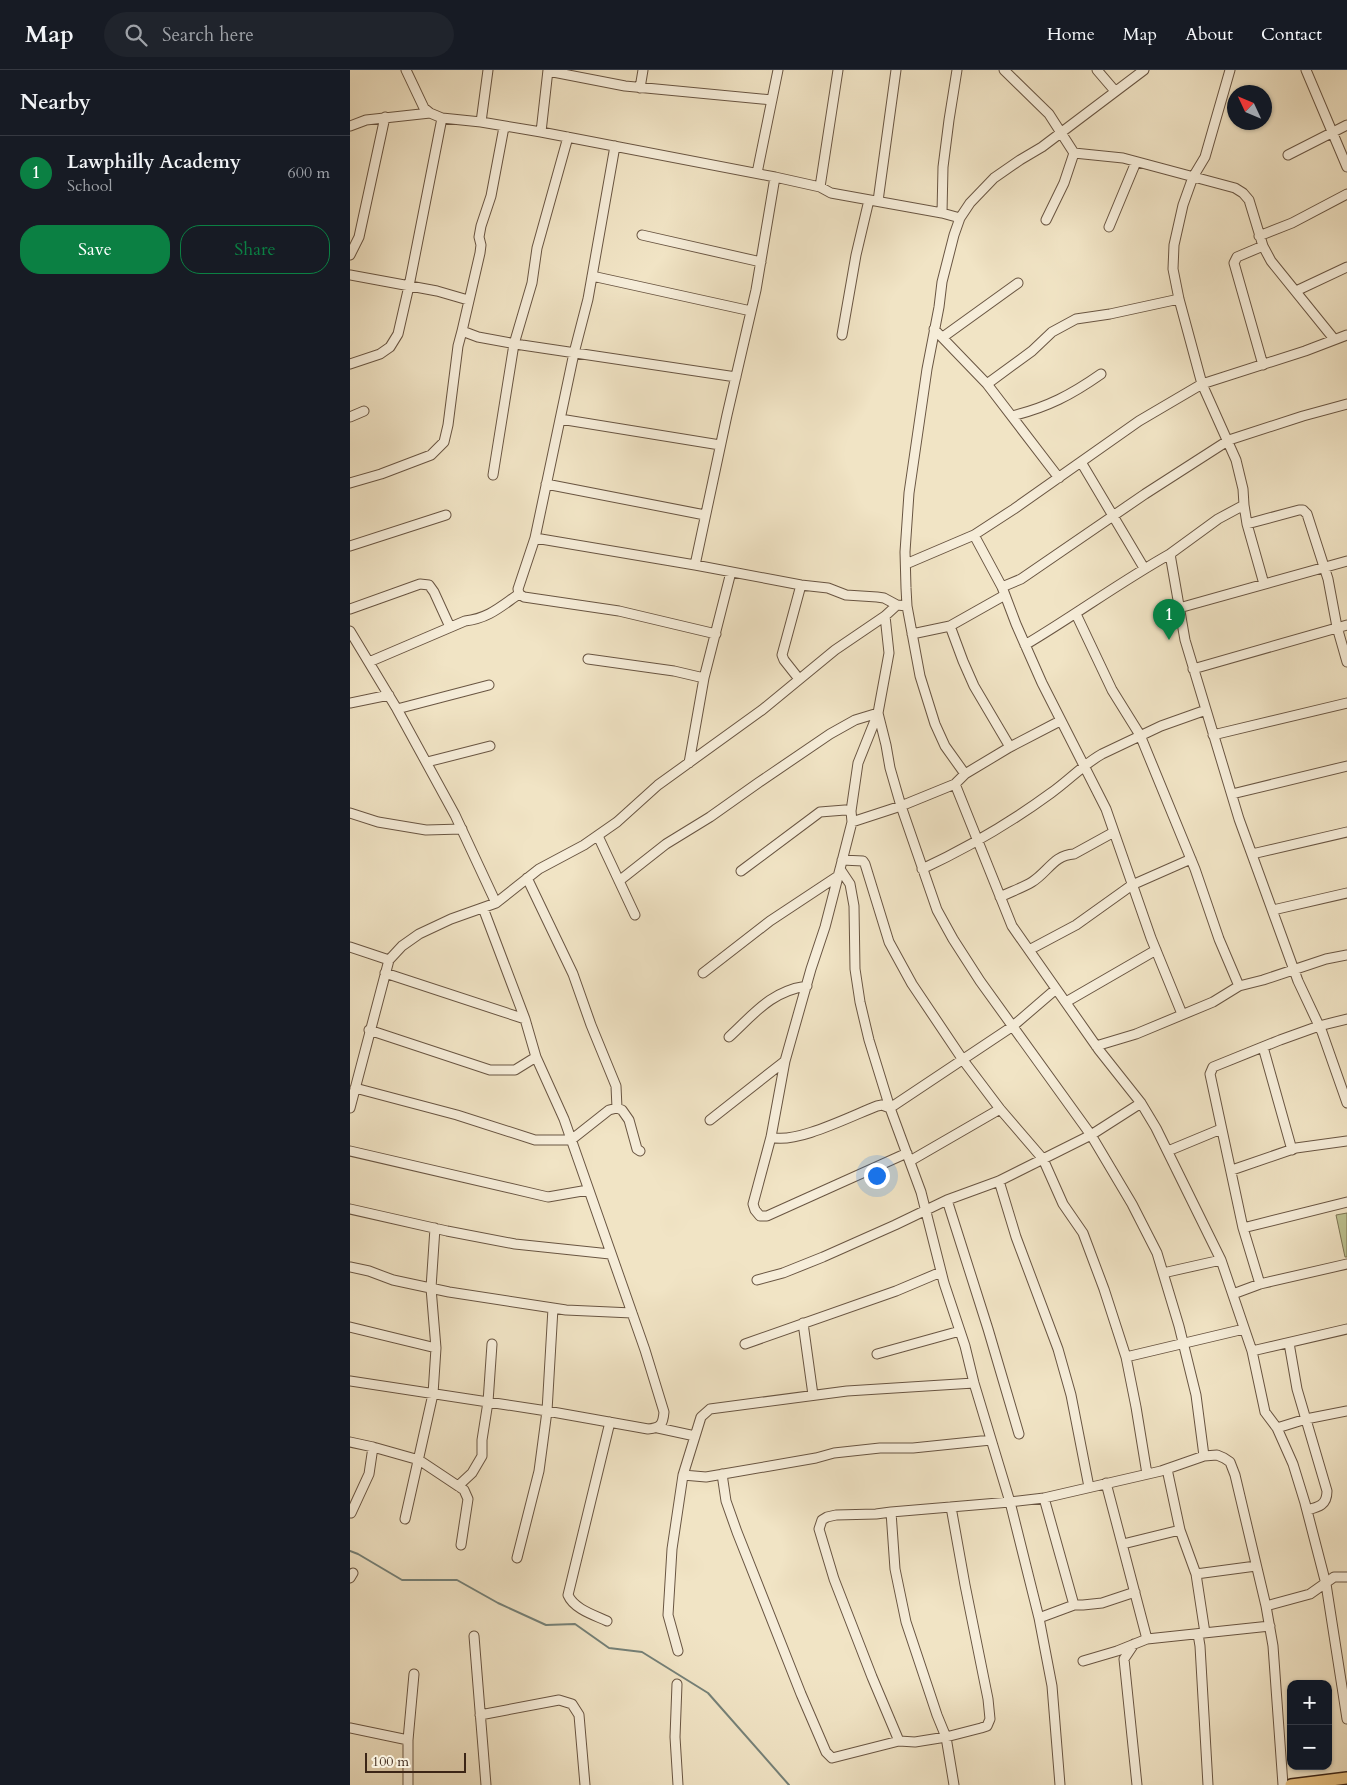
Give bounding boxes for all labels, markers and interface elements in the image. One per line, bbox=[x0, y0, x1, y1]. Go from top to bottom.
search box bbox=[104, 12, 454, 57]
text: Map bbox=[25, 18, 74, 51]
icon: search bbox=[122, 21, 150, 49]
text: Search here bbox=[162, 22, 254, 48]
text: Home bbox=[1047, 22, 1095, 47]
text: Map bbox=[1123, 22, 1157, 47]
text: About bbox=[1185, 22, 1233, 47]
text: Contact bbox=[1261, 22, 1322, 47]
north arrow bbox=[1227, 85, 1272, 130]
text: Nearby bbox=[20, 88, 91, 117]
text: Lawphilly Academy bbox=[67, 149, 241, 175]
text: 1 bbox=[32, 162, 40, 184]
text: 600 m bbox=[288, 162, 330, 184]
text: School bbox=[67, 175, 112, 197]
button: Save bbox=[20, 225, 170, 274]
button: Share bbox=[180, 225, 330, 274]
pin: 1 bbox=[1153, 599, 1185, 640]
your location bbox=[864, 1163, 890, 1189]
map controls bbox=[1287, 1680, 1332, 1770]
button: + bbox=[1287, 1680, 1332, 1725]
button: − bbox=[1287, 1725, 1332, 1770]
scale bar bbox=[365, 1750, 466, 1773]
text: 100 m bbox=[372, 1752, 409, 1771]

